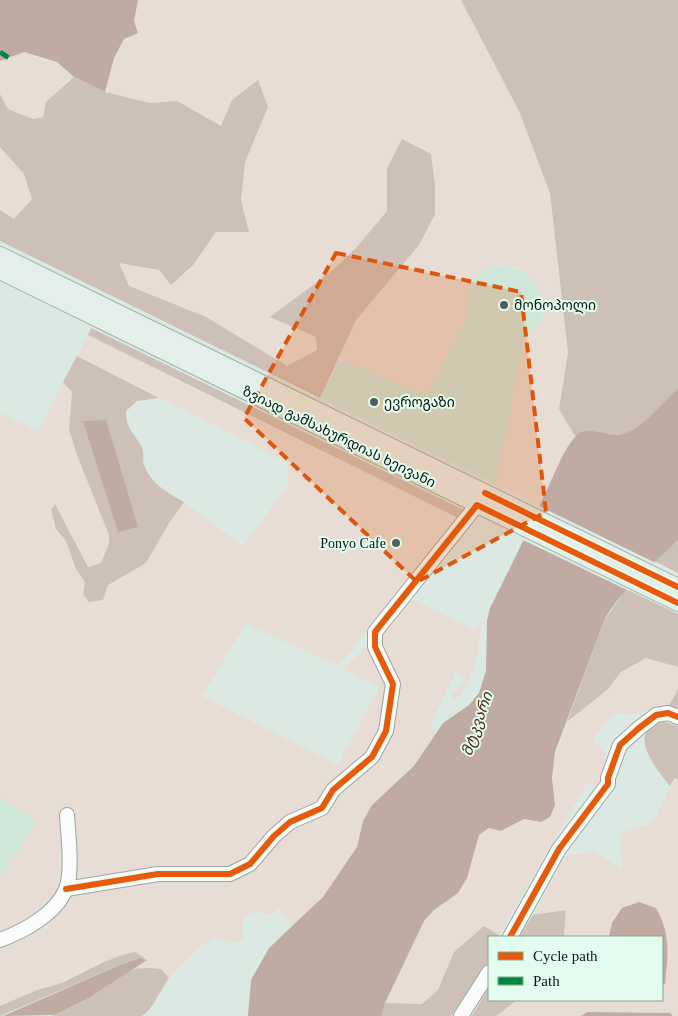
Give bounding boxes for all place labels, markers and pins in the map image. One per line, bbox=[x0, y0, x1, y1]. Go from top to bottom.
place label: მონოპოლი bbox=[514, 298, 596, 314]
marker: მონოპოლი bbox=[498, 299, 510, 311]
place label: ევროგაზი bbox=[384, 395, 455, 411]
marker: ევროგაზი bbox=[368, 396, 380, 408]
place label: Ponyo Cafe bbox=[320, 536, 386, 551]
marker: Ponyo Cafe bbox=[390, 537, 402, 549]

